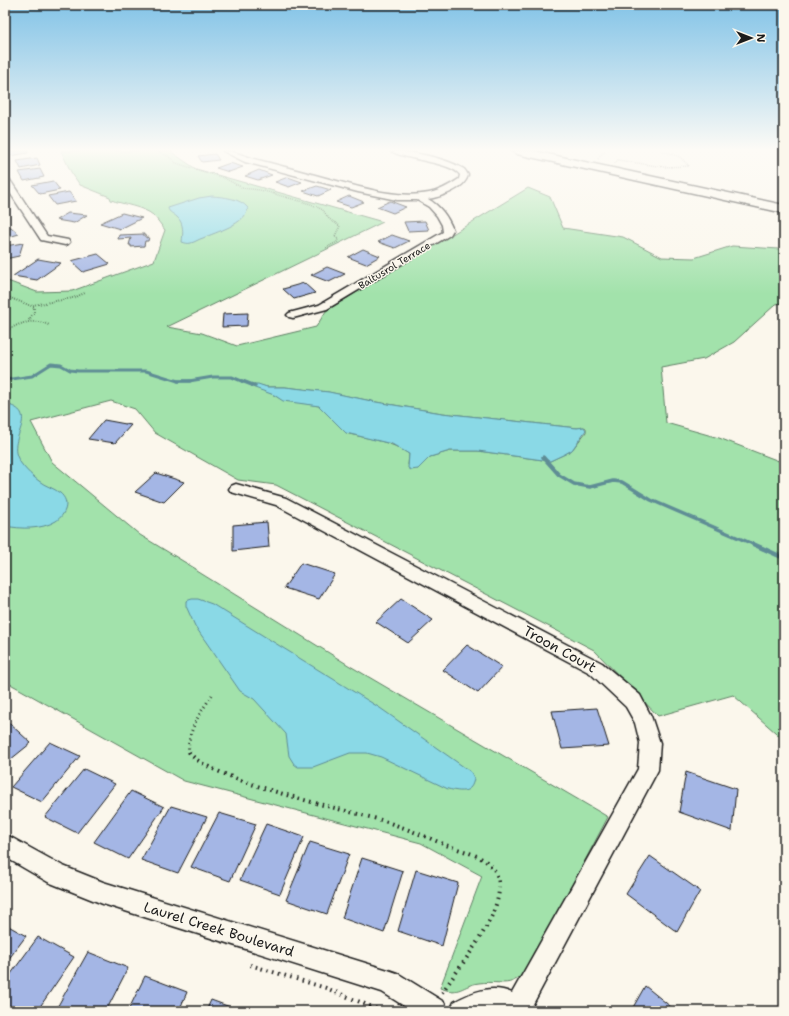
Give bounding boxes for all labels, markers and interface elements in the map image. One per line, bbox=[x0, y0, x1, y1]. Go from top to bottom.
north arrow bbox=[731, 18, 771, 58]
text: N bbox=[753, 34, 768, 43]
street label: Baltusrol Terrace bbox=[356, 239, 433, 292]
street label: Troon Court bbox=[520, 622, 600, 676]
street label: Laurel Creek Boulevard bbox=[142, 898, 296, 960]

